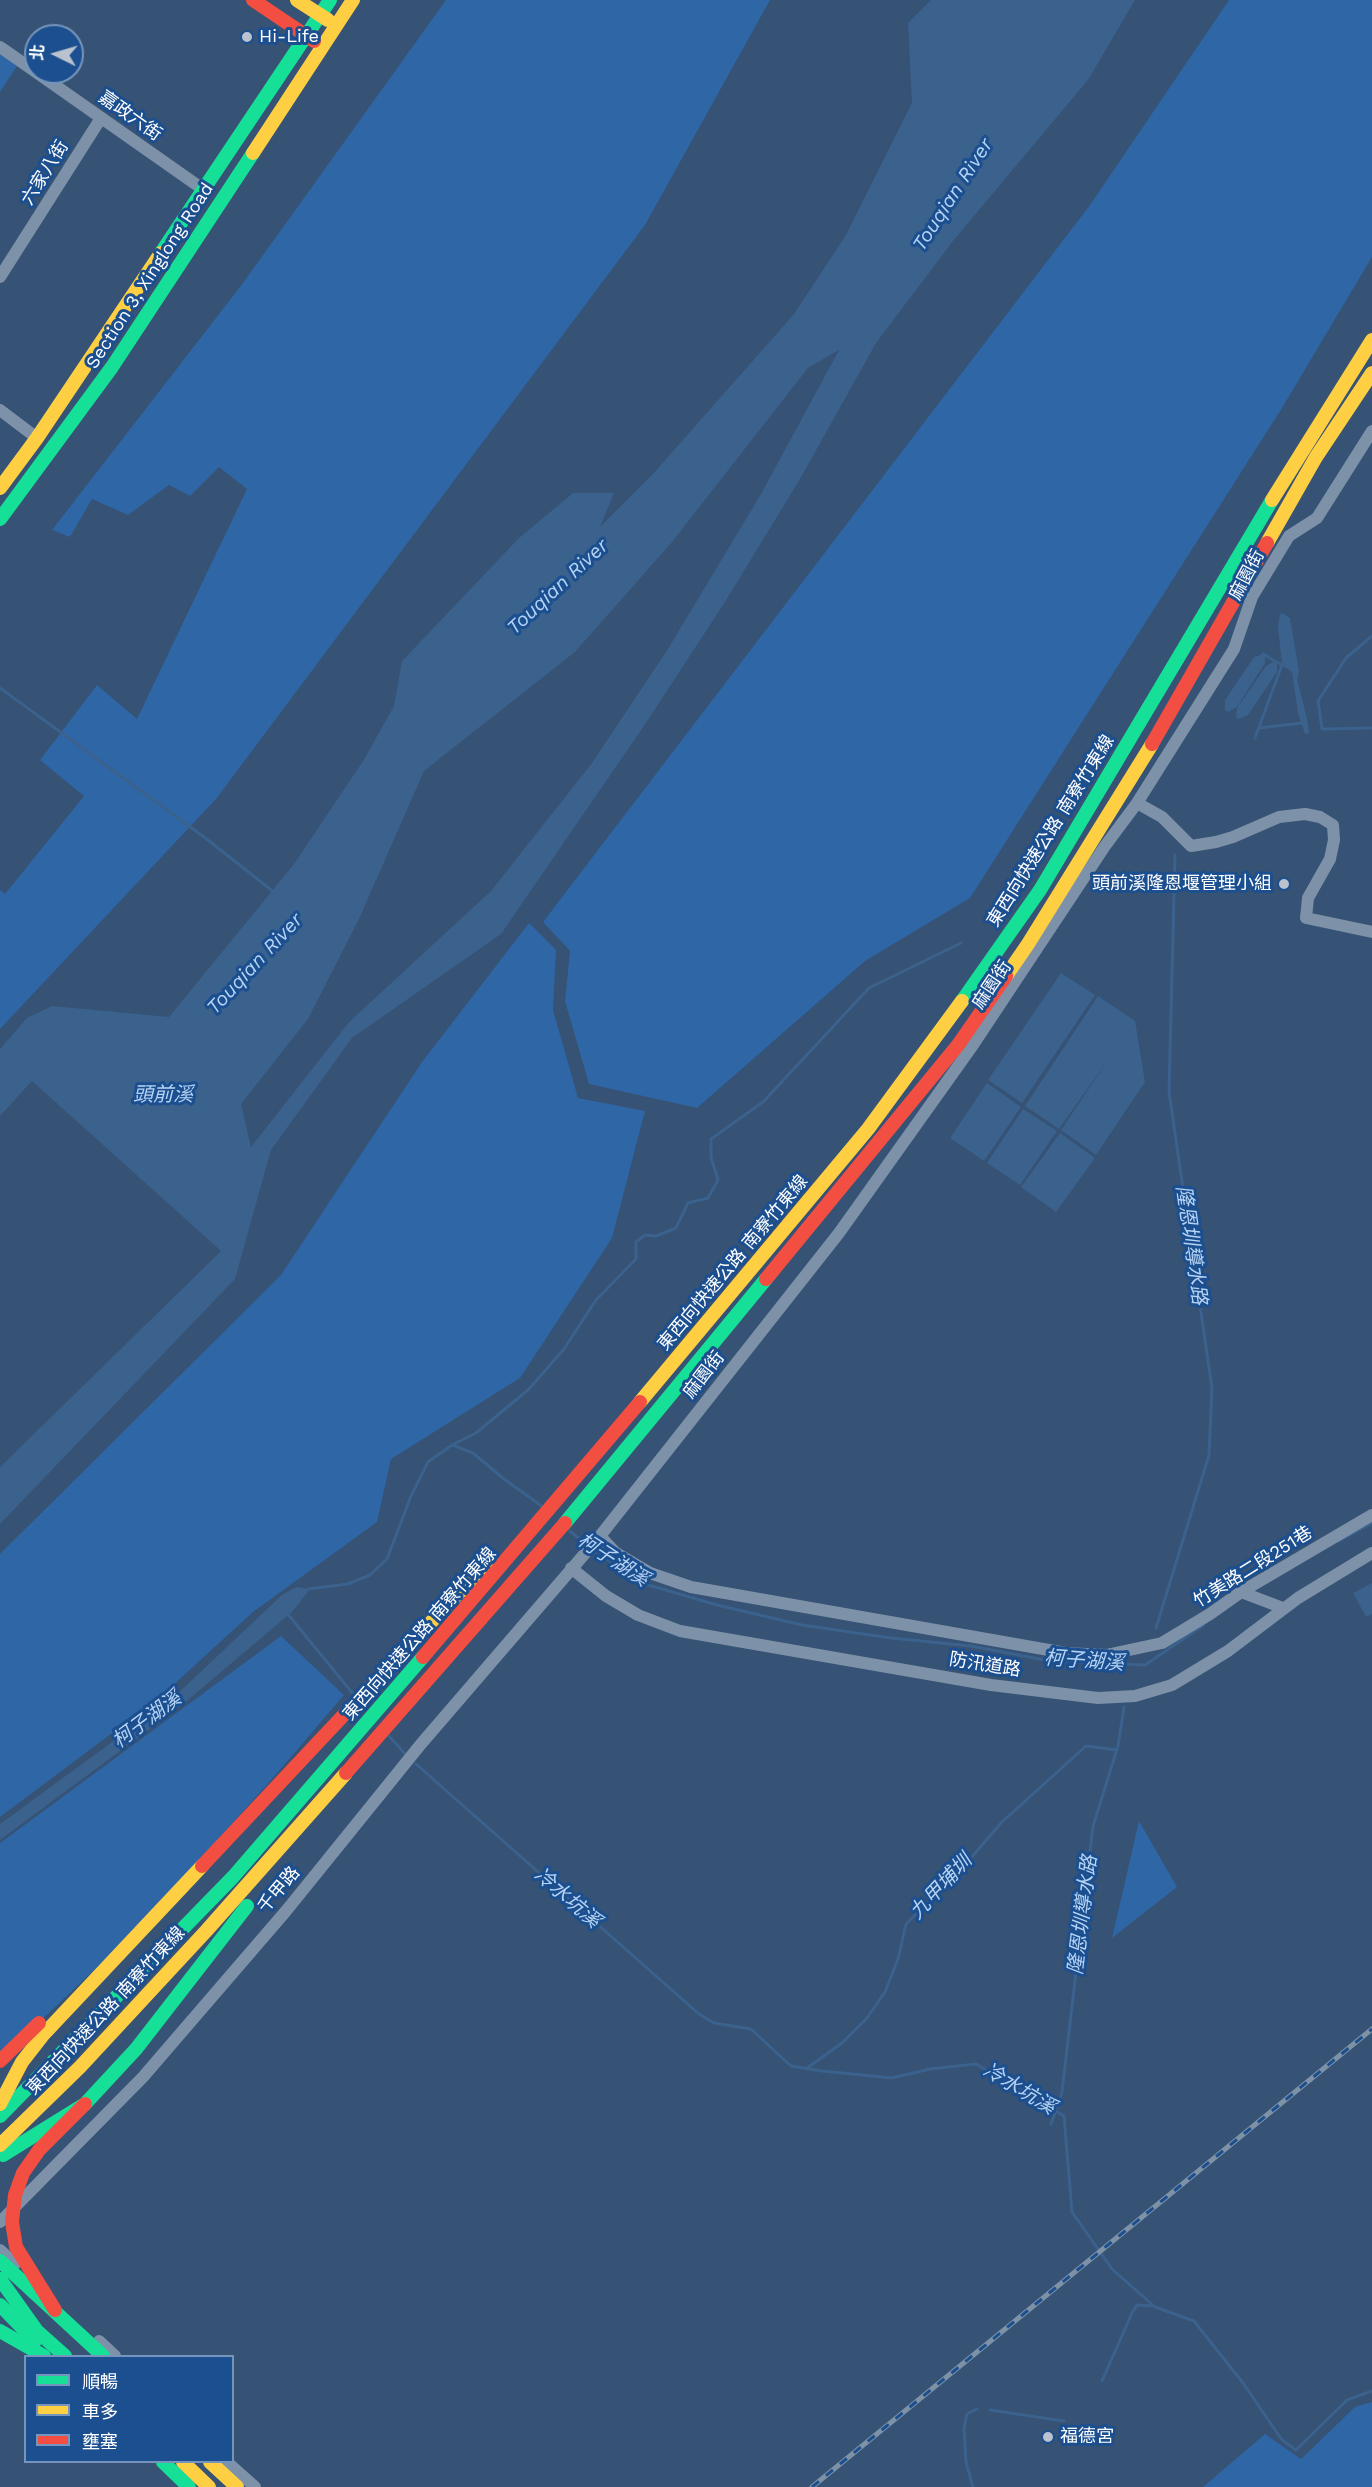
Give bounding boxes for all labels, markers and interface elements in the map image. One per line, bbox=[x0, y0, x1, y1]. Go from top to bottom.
north arrow bbox=[24, 24, 84, 84]
place label: Hi-Life bbox=[259, 26, 319, 48]
marker: Hi-Life bbox=[240, 30, 254, 44]
text: 北 bbox=[27, 44, 48, 61]
street label: 嘉政六街 bbox=[94, 87, 166, 145]
water label: Touqian River bbox=[908, 134, 998, 256]
street label: 六家八街 bbox=[17, 137, 73, 209]
street label: Section 3, Xinglong Road bbox=[82, 179, 218, 373]
water label: Touqian River bbox=[502, 534, 614, 640]
street label: 麻園街 bbox=[1225, 546, 1269, 604]
street label: 東西向快速公路 南寮竹東線 bbox=[983, 731, 1119, 931]
place label: 頭前溪隆恩堰管理小組 bbox=[1092, 873, 1272, 895]
marker: 頭前溪隆恩堰管理小組 bbox=[1277, 877, 1291, 891]
water label: Touqian River bbox=[202, 908, 308, 1020]
street label: 麻園街 bbox=[968, 957, 1016, 1013]
water label: 頭前溪 bbox=[133, 1083, 193, 1107]
street label: 東西向快速公路 南寮竹東線 bbox=[653, 1171, 813, 1355]
water label: 隆恩圳導水路 bbox=[1171, 1184, 1211, 1306]
street label: 麻園街 bbox=[679, 1347, 729, 1403]
street label: 竹美路二段251巷 bbox=[1190, 1522, 1316, 1612]
water label: 柯子湖溪 bbox=[573, 1528, 653, 1592]
street label: 東西向快速公路 南寮竹東線 bbox=[339, 1543, 501, 1725]
water label: 柯子湖溪 bbox=[1043, 1646, 1125, 1676]
street label: 防汛道路 bbox=[948, 1649, 1022, 1681]
water label: 柯子湖溪 bbox=[108, 1686, 186, 1754]
water label: 九甲埔圳 bbox=[905, 1850, 977, 1924]
water label: 隆恩圳導水路 bbox=[1064, 1854, 1102, 1976]
street label: 千甲路 bbox=[253, 1862, 305, 1918]
water label: 冷水坑溪 bbox=[529, 1863, 605, 1933]
street label: 東西向快速公路 南寮竹東線 bbox=[22, 1922, 190, 2100]
water label: 冷水坑溪 bbox=[979, 2058, 1059, 2120]
legend bbox=[24, 2355, 234, 2463]
text: 順暢 bbox=[82, 2371, 118, 2392]
text: 車多 bbox=[82, 2401, 118, 2422]
place label: 福德宮 bbox=[1060, 2426, 1114, 2448]
marker: 福德宮 bbox=[1041, 2430, 1055, 2444]
text: 壅塞 bbox=[82, 2431, 118, 2452]

